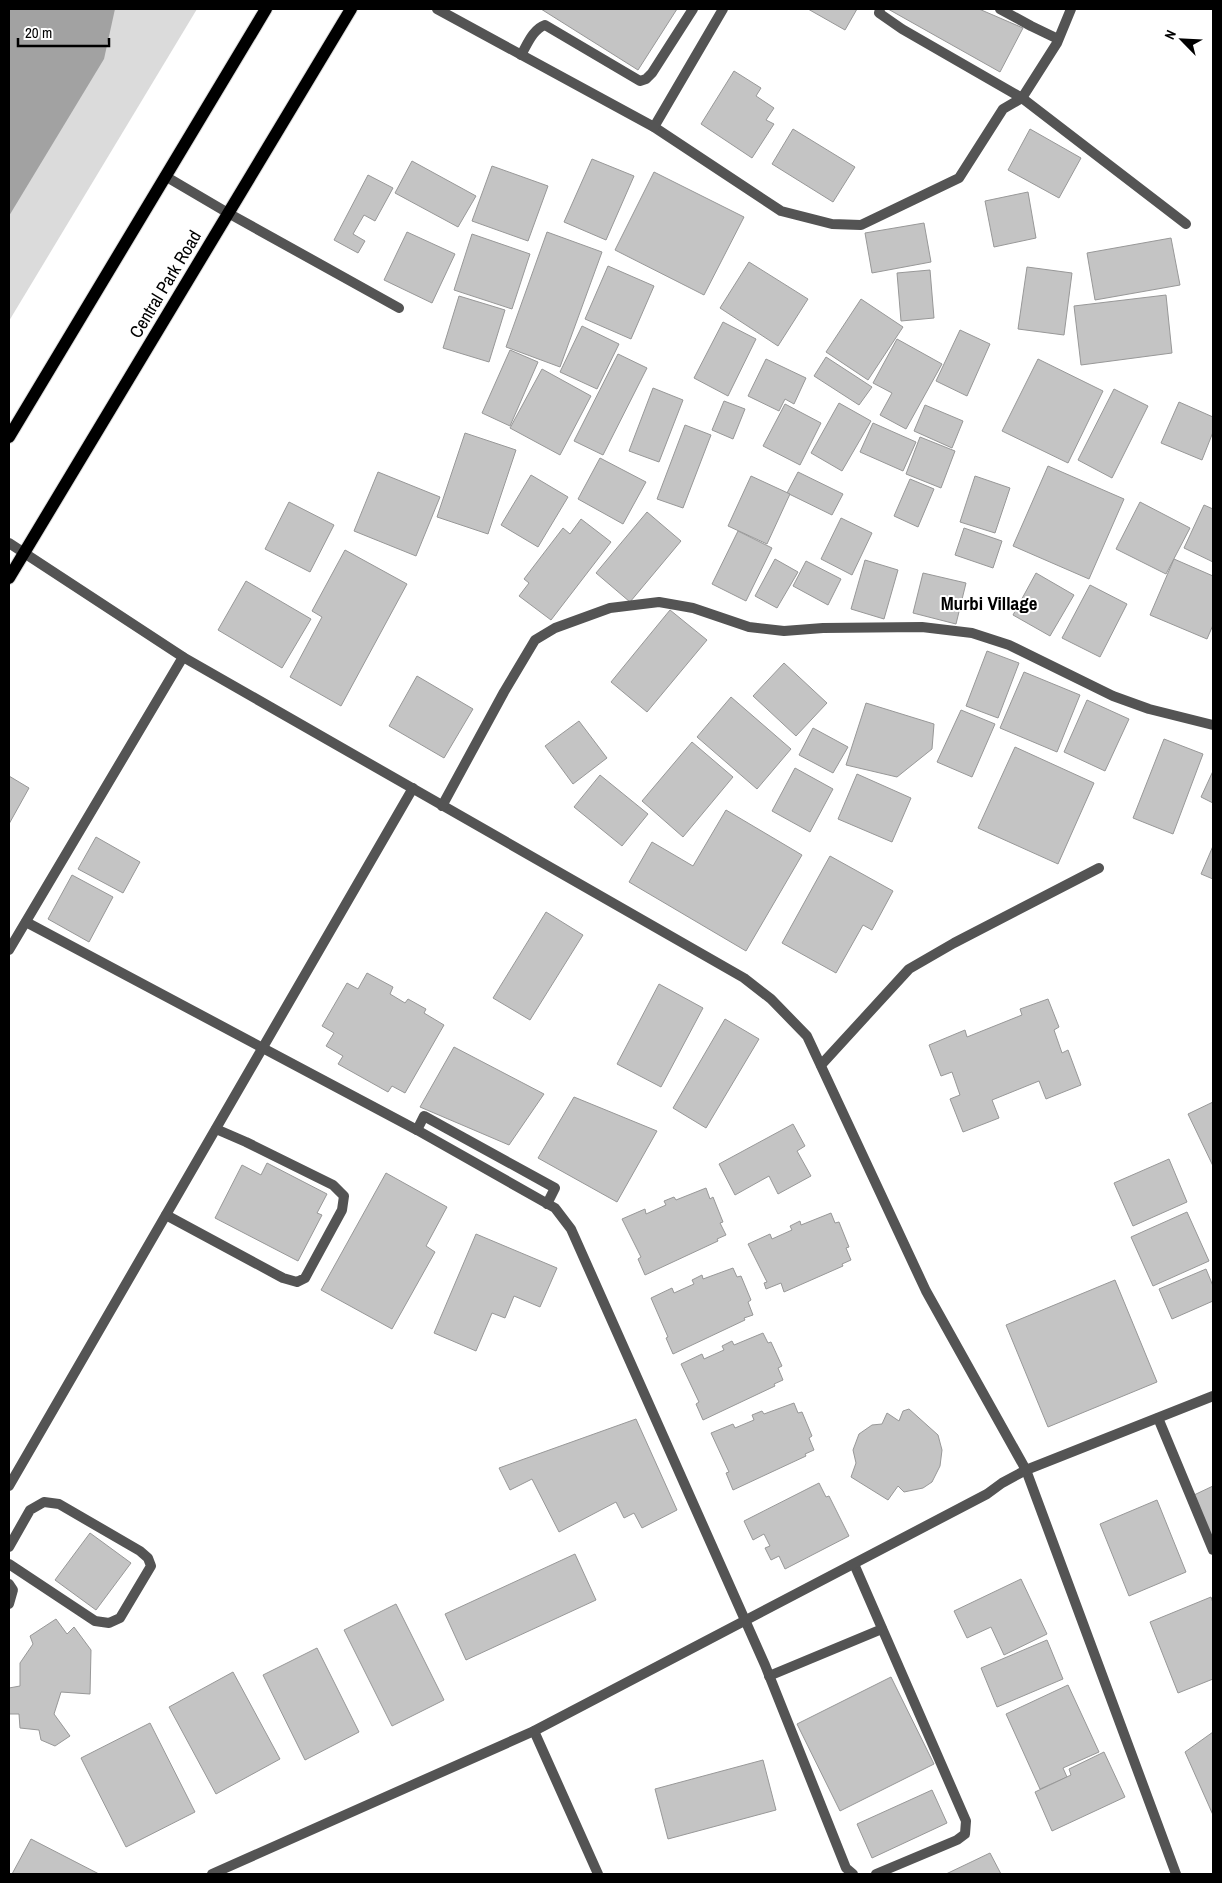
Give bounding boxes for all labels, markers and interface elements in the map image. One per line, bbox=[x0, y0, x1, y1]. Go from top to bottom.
scale bar bbox=[18, 15, 109, 47]
north arrow bbox=[1157, 15, 1207, 65]
text: 20 m bbox=[25, 22, 52, 43]
text: N bbox=[1160, 27, 1180, 42]
street label: Central Park Road bbox=[123, 226, 207, 342]
district label: Murbi Village bbox=[941, 590, 1038, 616]

